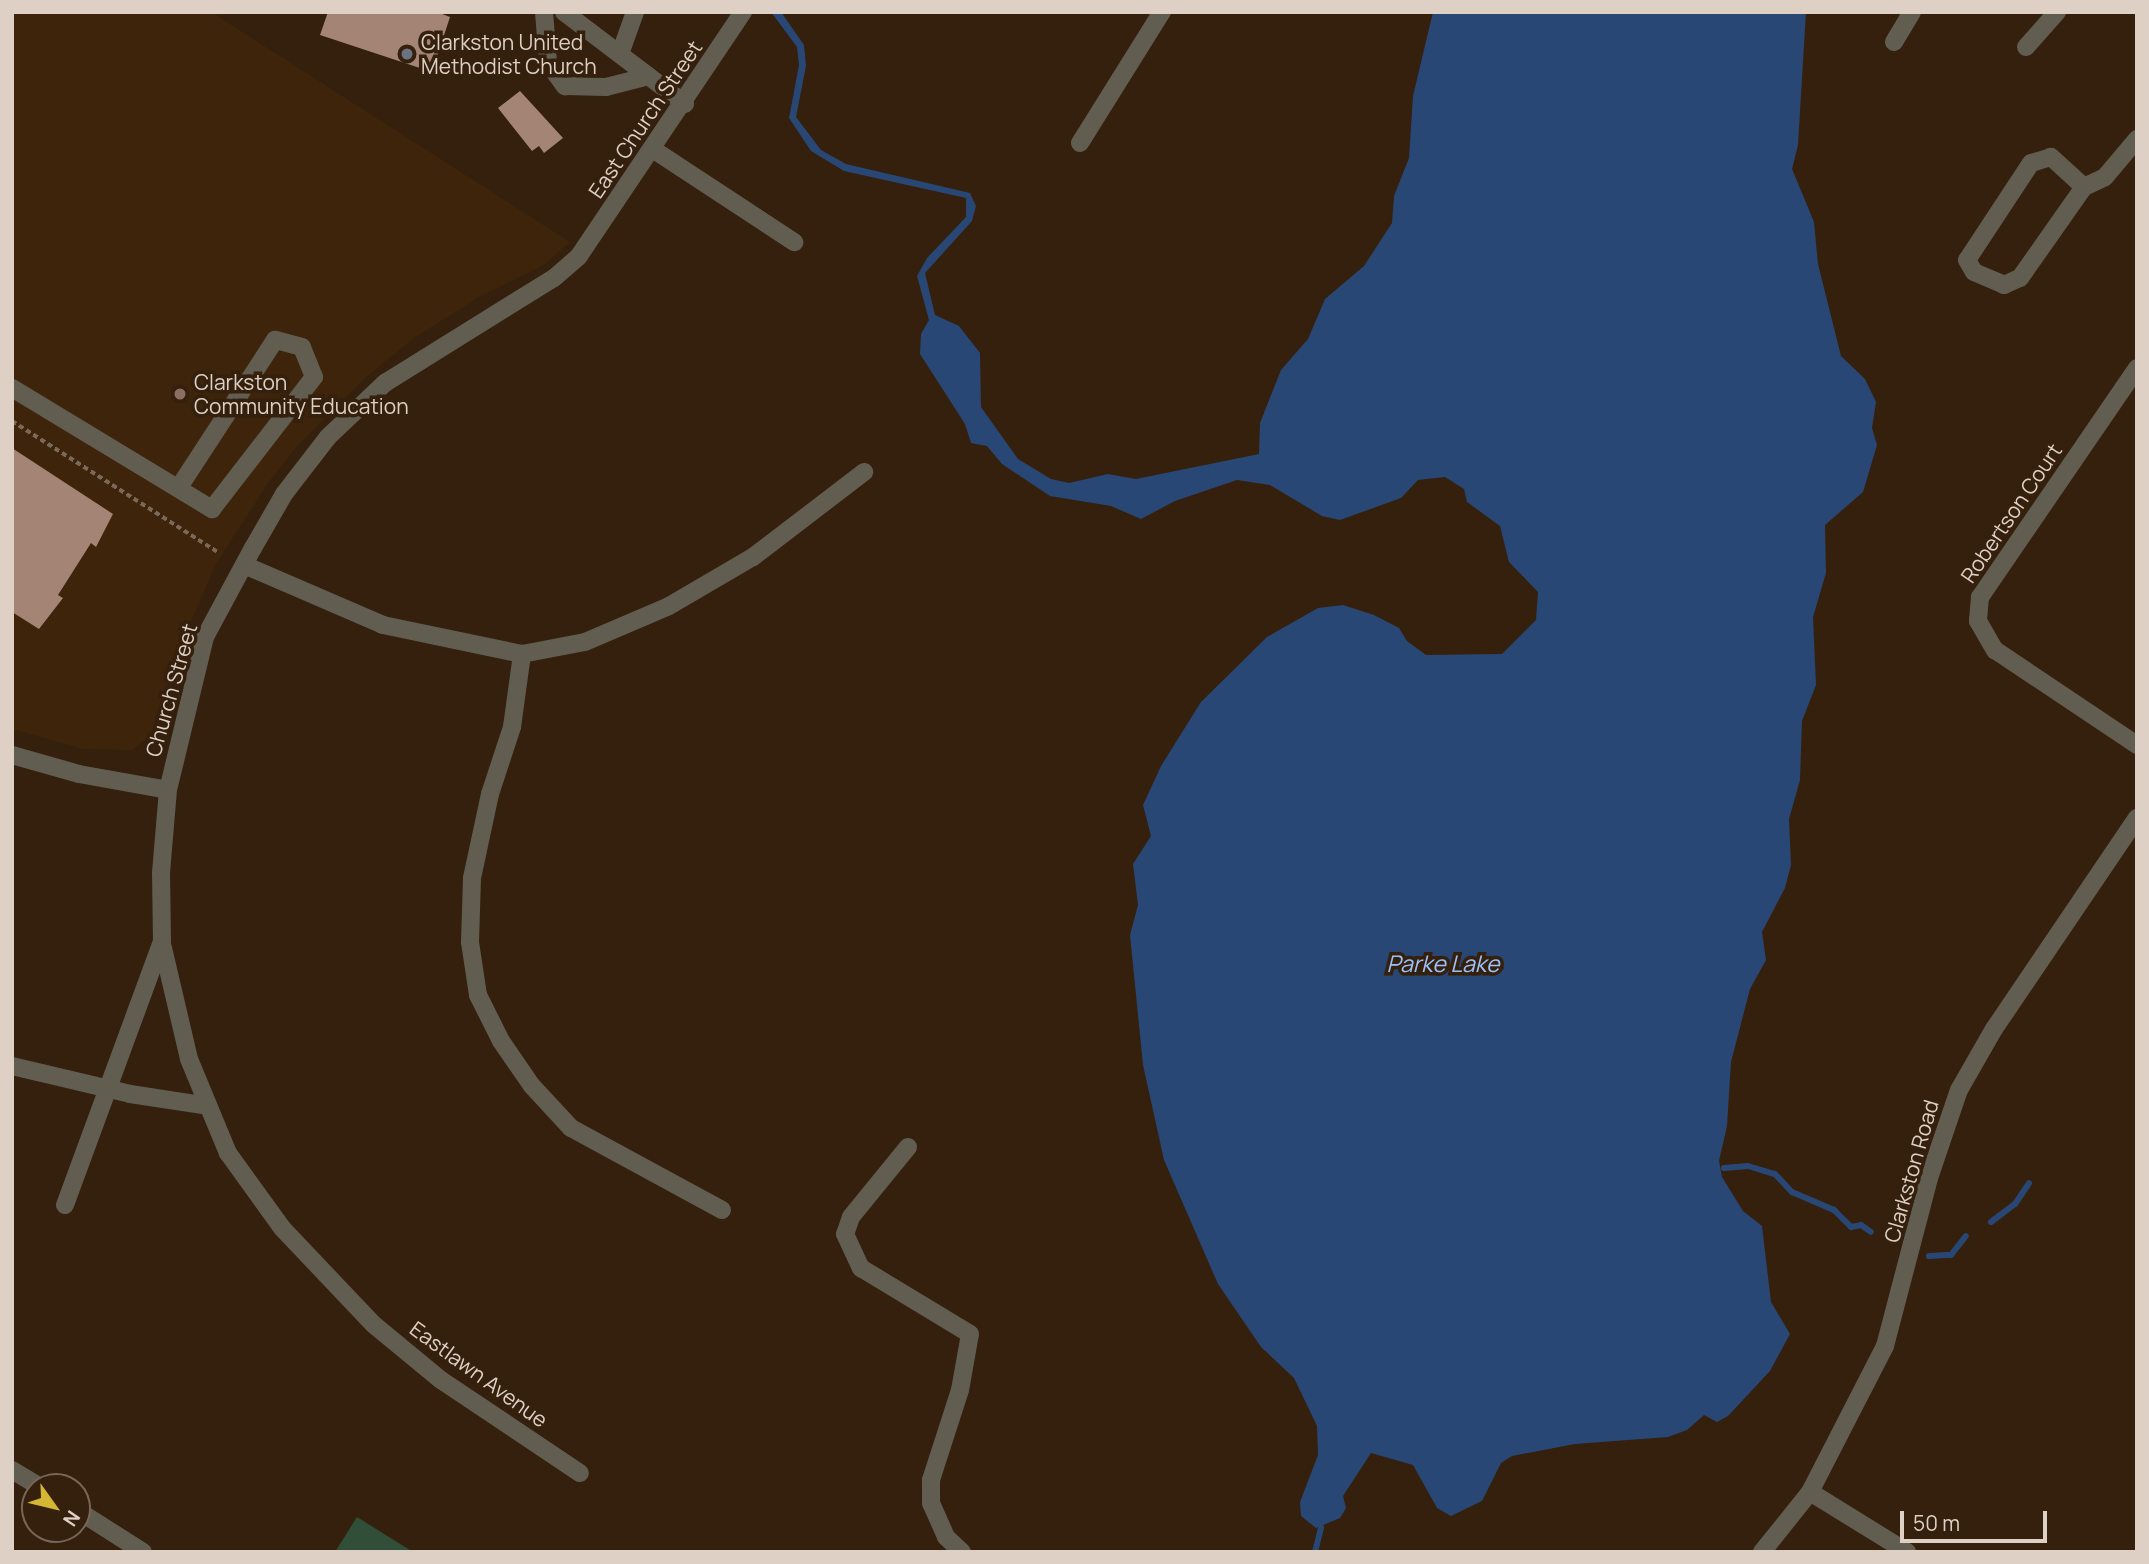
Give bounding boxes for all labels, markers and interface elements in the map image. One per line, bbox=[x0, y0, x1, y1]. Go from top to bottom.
place label: Clarkston United Methodist Church bbox=[421, 29, 597, 79]
street label: East Church Street bbox=[583, 35, 707, 203]
marker: Clarkston United Methodist Church bbox=[399, 46, 415, 62]
place label: Clarkston Community Education bbox=[194, 369, 409, 419]
marker: Clarkston Community Education bbox=[172, 386, 188, 402]
street label: Robertson Court bbox=[1955, 439, 2067, 587]
street label: Church Street bbox=[140, 621, 202, 759]
water label: Parke Lake bbox=[1387, 949, 1499, 977]
street label: Clarkston Road bbox=[1879, 1097, 1943, 1245]
street label: Eastlawn Avenue bbox=[405, 1316, 553, 1432]
north arrow bbox=[21, 1473, 91, 1543]
scale bar bbox=[1904, 1498, 2051, 1542]
text: N bbox=[57, 1506, 86, 1532]
text: 50 m bbox=[1913, 1509, 1960, 1537]

